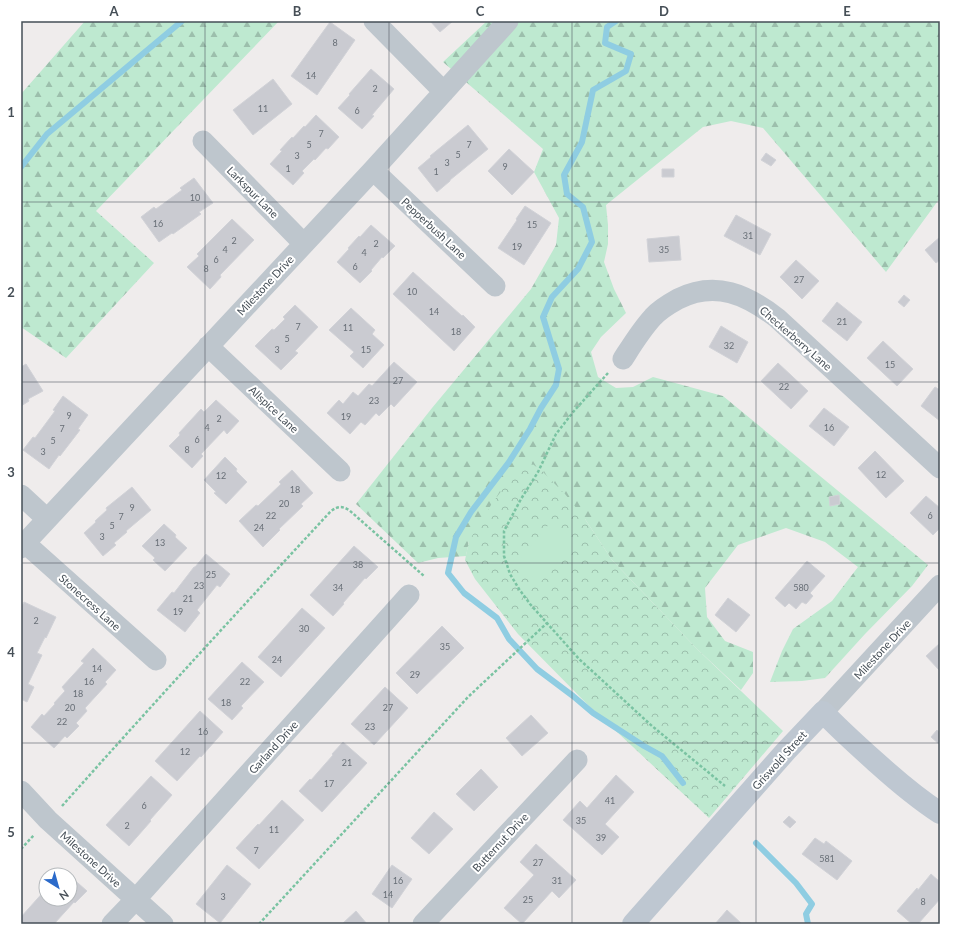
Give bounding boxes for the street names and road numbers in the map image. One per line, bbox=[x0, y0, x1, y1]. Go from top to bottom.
street label: Larkspur Lane bbox=[225, 164, 282, 221]
street label: Pepperbush Lane bbox=[399, 195, 469, 261]
street label: Milestone Drive bbox=[234, 252, 296, 318]
street label: Checkerberry Lane bbox=[757, 303, 835, 373]
street label: Allspice Lane bbox=[247, 383, 302, 435]
street label: Stonecress Lane bbox=[57, 571, 123, 633]
street label: Milestone Drive bbox=[851, 616, 913, 682]
street label: Garland Drive bbox=[246, 718, 300, 776]
street label: Griswold Street bbox=[749, 728, 809, 792]
street label: Butternut Drive bbox=[469, 810, 531, 874]
street label: Milestone Drive bbox=[58, 828, 124, 890]

